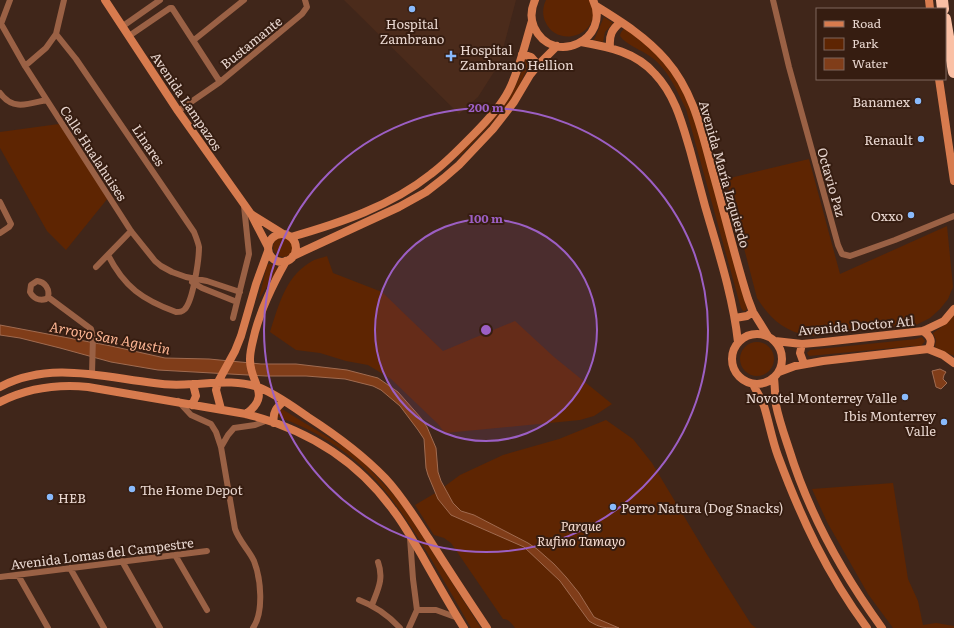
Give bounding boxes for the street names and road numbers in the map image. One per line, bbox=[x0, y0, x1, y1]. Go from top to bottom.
street label: Bustamante bbox=[216, 11, 286, 73]
street label: Avenida Lampazos bbox=[147, 48, 227, 154]
street label: Avenida María Izquierdo bbox=[695, 98, 755, 250]
street label: Calle Hualahuises bbox=[56, 102, 132, 205]
street label: Linares bbox=[128, 120, 170, 170]
street label: Octavio Paz bbox=[813, 145, 851, 219]
street label: Avenida Doctor Atl bbox=[797, 310, 916, 340]
street label: Avenida Lomas del Campestre bbox=[9, 532, 195, 574]

